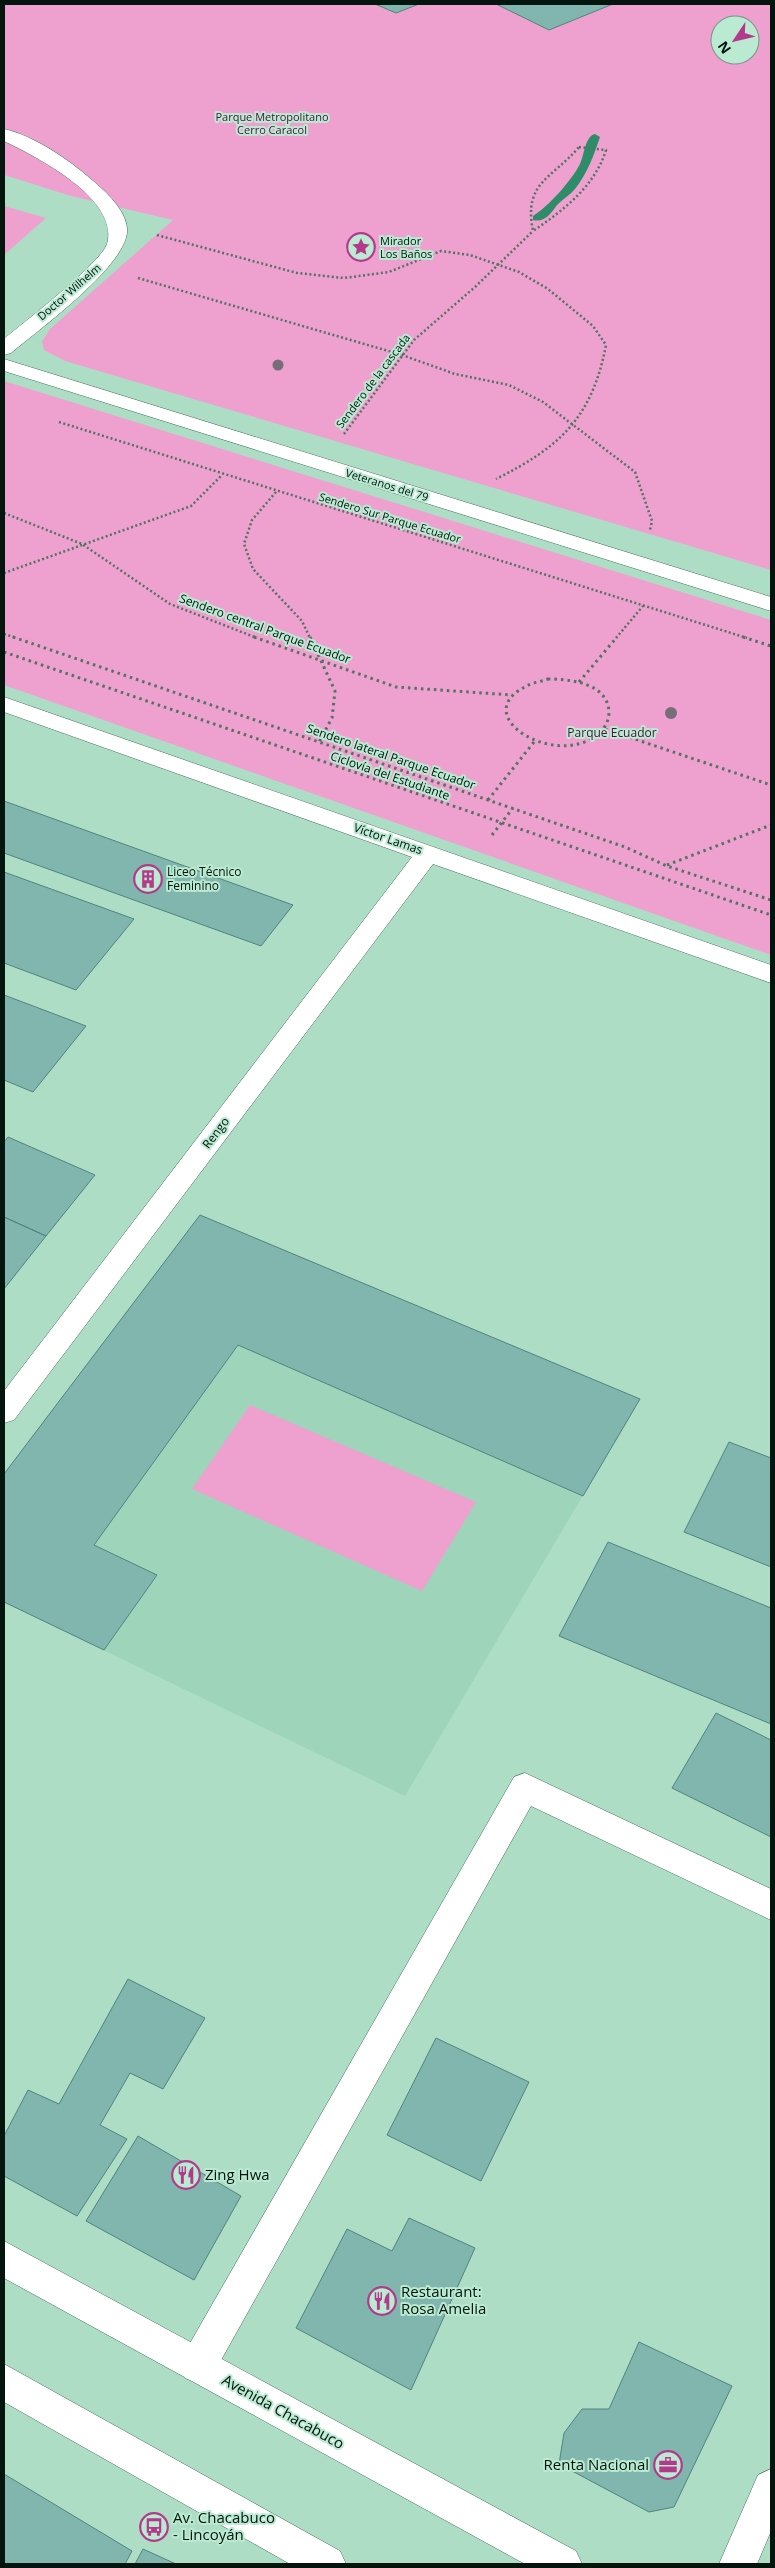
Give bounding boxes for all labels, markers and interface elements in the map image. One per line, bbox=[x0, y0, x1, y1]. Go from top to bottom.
north arrow bbox=[710, 15, 760, 65]
text: N bbox=[713, 38, 735, 58]
park label: Parque Metropolitano Cerro Caracol bbox=[215, 109, 329, 137]
place icon: Mirador Los Baños bbox=[346, 232, 376, 262]
place label: Mirador Los Baños bbox=[380, 233, 432, 261]
street label: Doctor Wilhelm bbox=[34, 260, 104, 323]
street label: Sendero de la cascada bbox=[332, 331, 413, 431]
street label: Veteranos del 79 bbox=[344, 465, 430, 504]
street label: Sendero Sur Parque Ecuador bbox=[317, 489, 463, 546]
street label: Sendero central Parque Ecuador bbox=[177, 590, 353, 668]
street label: Sendero lateral Parque Ecuador bbox=[304, 720, 478, 794]
park label: Parque Ecuador bbox=[567, 724, 657, 741]
street label: Ciclovía del Estudiante bbox=[328, 747, 452, 804]
street label: Víctor Lamas bbox=[351, 819, 425, 858]
place label: Liceo Técnico Feminino bbox=[167, 863, 242, 894]
building icon: Liceo Técnico Feminino bbox=[133, 864, 163, 894]
street label: Rengo bbox=[198, 1114, 233, 1152]
restaurant icon: Zing Hwa bbox=[171, 2160, 201, 2190]
place label: Zing Hwa bbox=[205, 2164, 270, 2184]
place label: Restaurant: Rosa Amelia bbox=[401, 2281, 486, 2318]
restaurant icon: Restaurant: Rosa Amelia bbox=[367, 2286, 397, 2316]
street label: Avenida Chacabuco bbox=[219, 2369, 348, 2453]
office icon: Renta Nacional bbox=[653, 2450, 683, 2480]
place label: Renta Nacional bbox=[544, 2454, 649, 2474]
place label: Av. Chacabuco - Lincoyán bbox=[173, 2507, 275, 2544]
bus stop icon: Av. Chacabuco - Lincoyán bbox=[139, 2512, 169, 2542]

